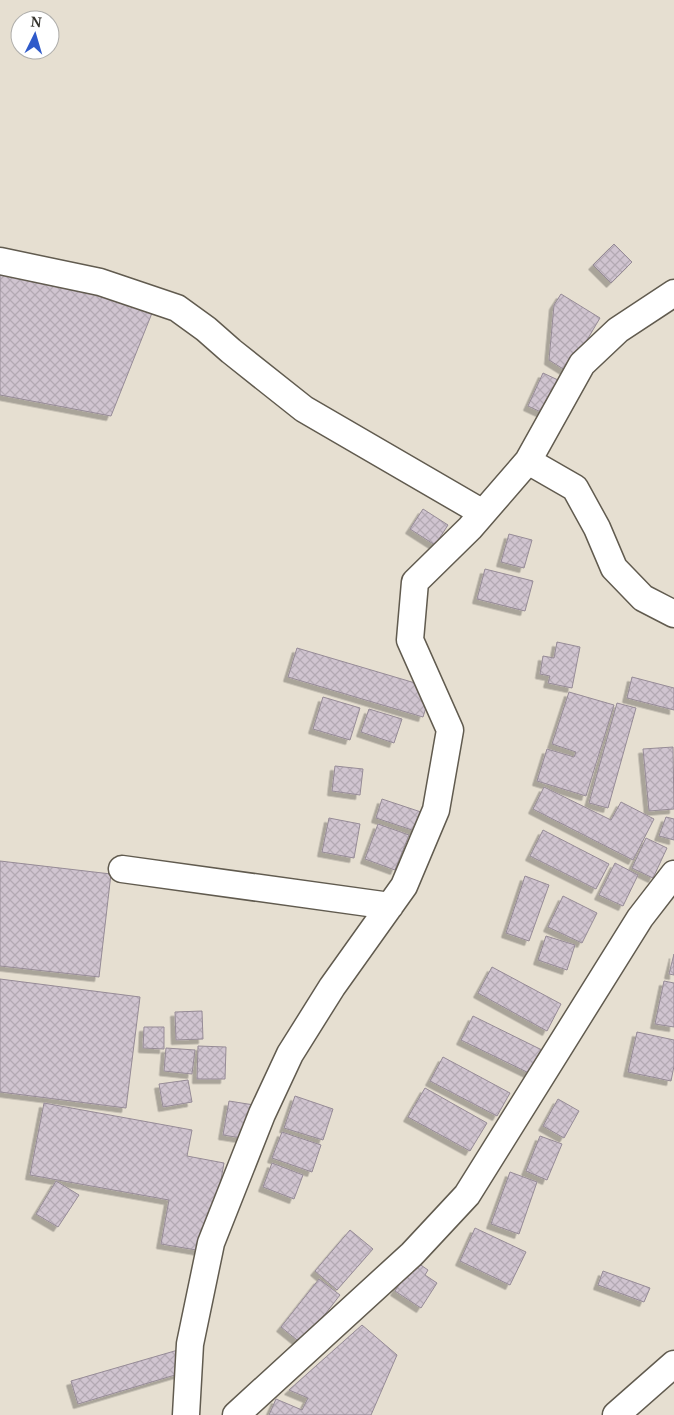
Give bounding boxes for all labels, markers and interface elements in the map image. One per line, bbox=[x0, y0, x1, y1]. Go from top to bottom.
north arrow bbox=[10, 10, 60, 60]
text: N bbox=[30, 12, 43, 31]

